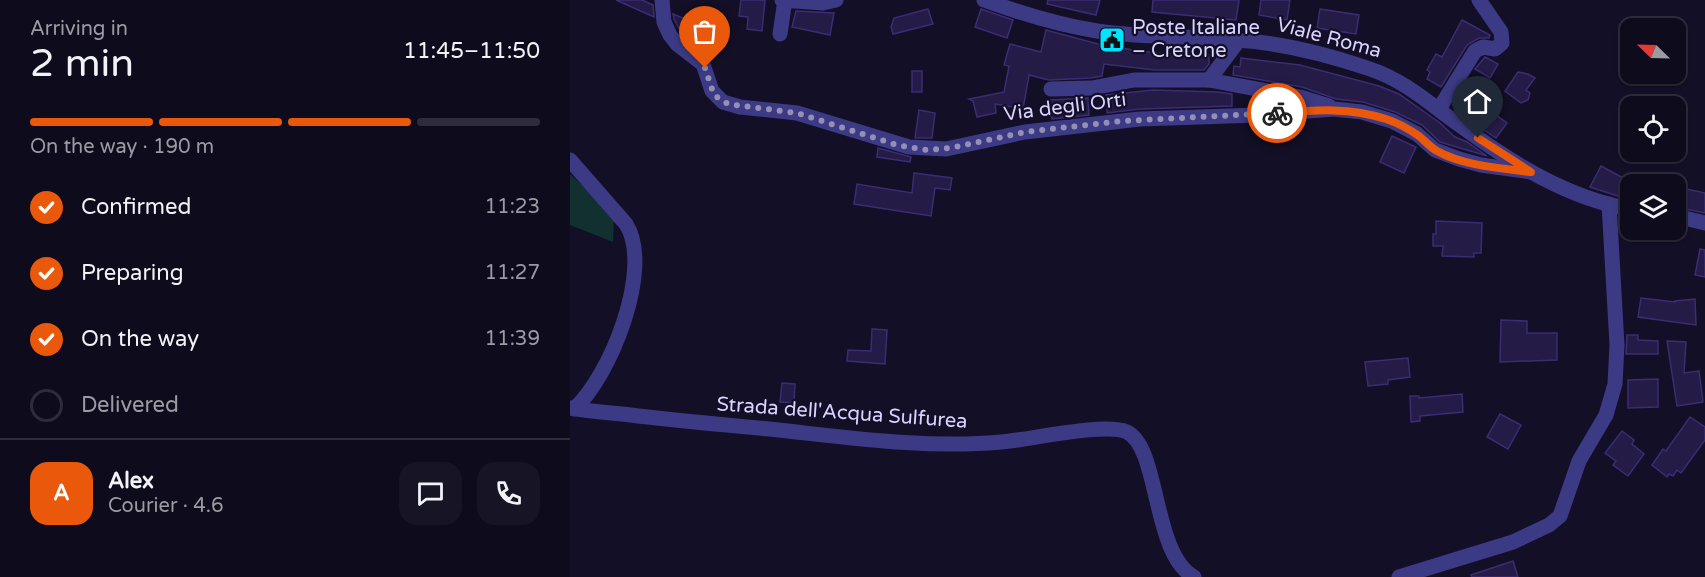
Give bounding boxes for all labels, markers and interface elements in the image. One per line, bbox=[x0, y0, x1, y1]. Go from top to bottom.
pin bbox=[679, 6, 730, 68]
street label: Viale Roma bbox=[1274, 13, 1384, 63]
icon: bag bbox=[688, 15, 721, 48]
place label: Poste Italiane – Cretone bbox=[1132, 16, 1260, 63]
text: Arriving in bbox=[30, 17, 128, 41]
north arrow bbox=[1620, 18, 1686, 84]
map controls bbox=[1620, 18, 1686, 240]
public building icon: Poste Italiane – Cretone bbox=[1097, 25, 1127, 55]
text: 11:45–11:50 bbox=[403, 38, 540, 64]
text: 2 min bbox=[30, 40, 134, 87]
pin bbox=[1452, 76, 1503, 138]
courier bbox=[1247, 83, 1307, 143]
icon: home bbox=[1461, 85, 1494, 118]
street label: Via degli Orti bbox=[1002, 88, 1128, 126]
button: locate bbox=[1620, 96, 1686, 162]
icon: bike bbox=[1261, 97, 1294, 130]
text: On the way · 190 m bbox=[30, 135, 214, 159]
button: layers bbox=[1620, 174, 1686, 240]
icon: check bbox=[30, 191, 63, 224]
text: Confirmed bbox=[81, 194, 191, 220]
text: 11:23 bbox=[485, 195, 540, 219]
icon: check bbox=[30, 257, 63, 290]
text: Preparing bbox=[81, 260, 184, 286]
text: 11:27 bbox=[485, 261, 540, 285]
icon: check bbox=[30, 323, 63, 356]
text: On the way bbox=[81, 326, 199, 352]
text: 11:39 bbox=[485, 327, 540, 351]
text: Delivered bbox=[81, 392, 179, 418]
street label: Strada dell'Acqua Sulfurea bbox=[716, 392, 968, 434]
button: chat bbox=[399, 462, 462, 525]
button: phone bbox=[477, 462, 540, 525]
text: Alex bbox=[108, 468, 154, 494]
text: A bbox=[53, 480, 70, 506]
text: Courier · 4.6 bbox=[108, 494, 223, 518]

